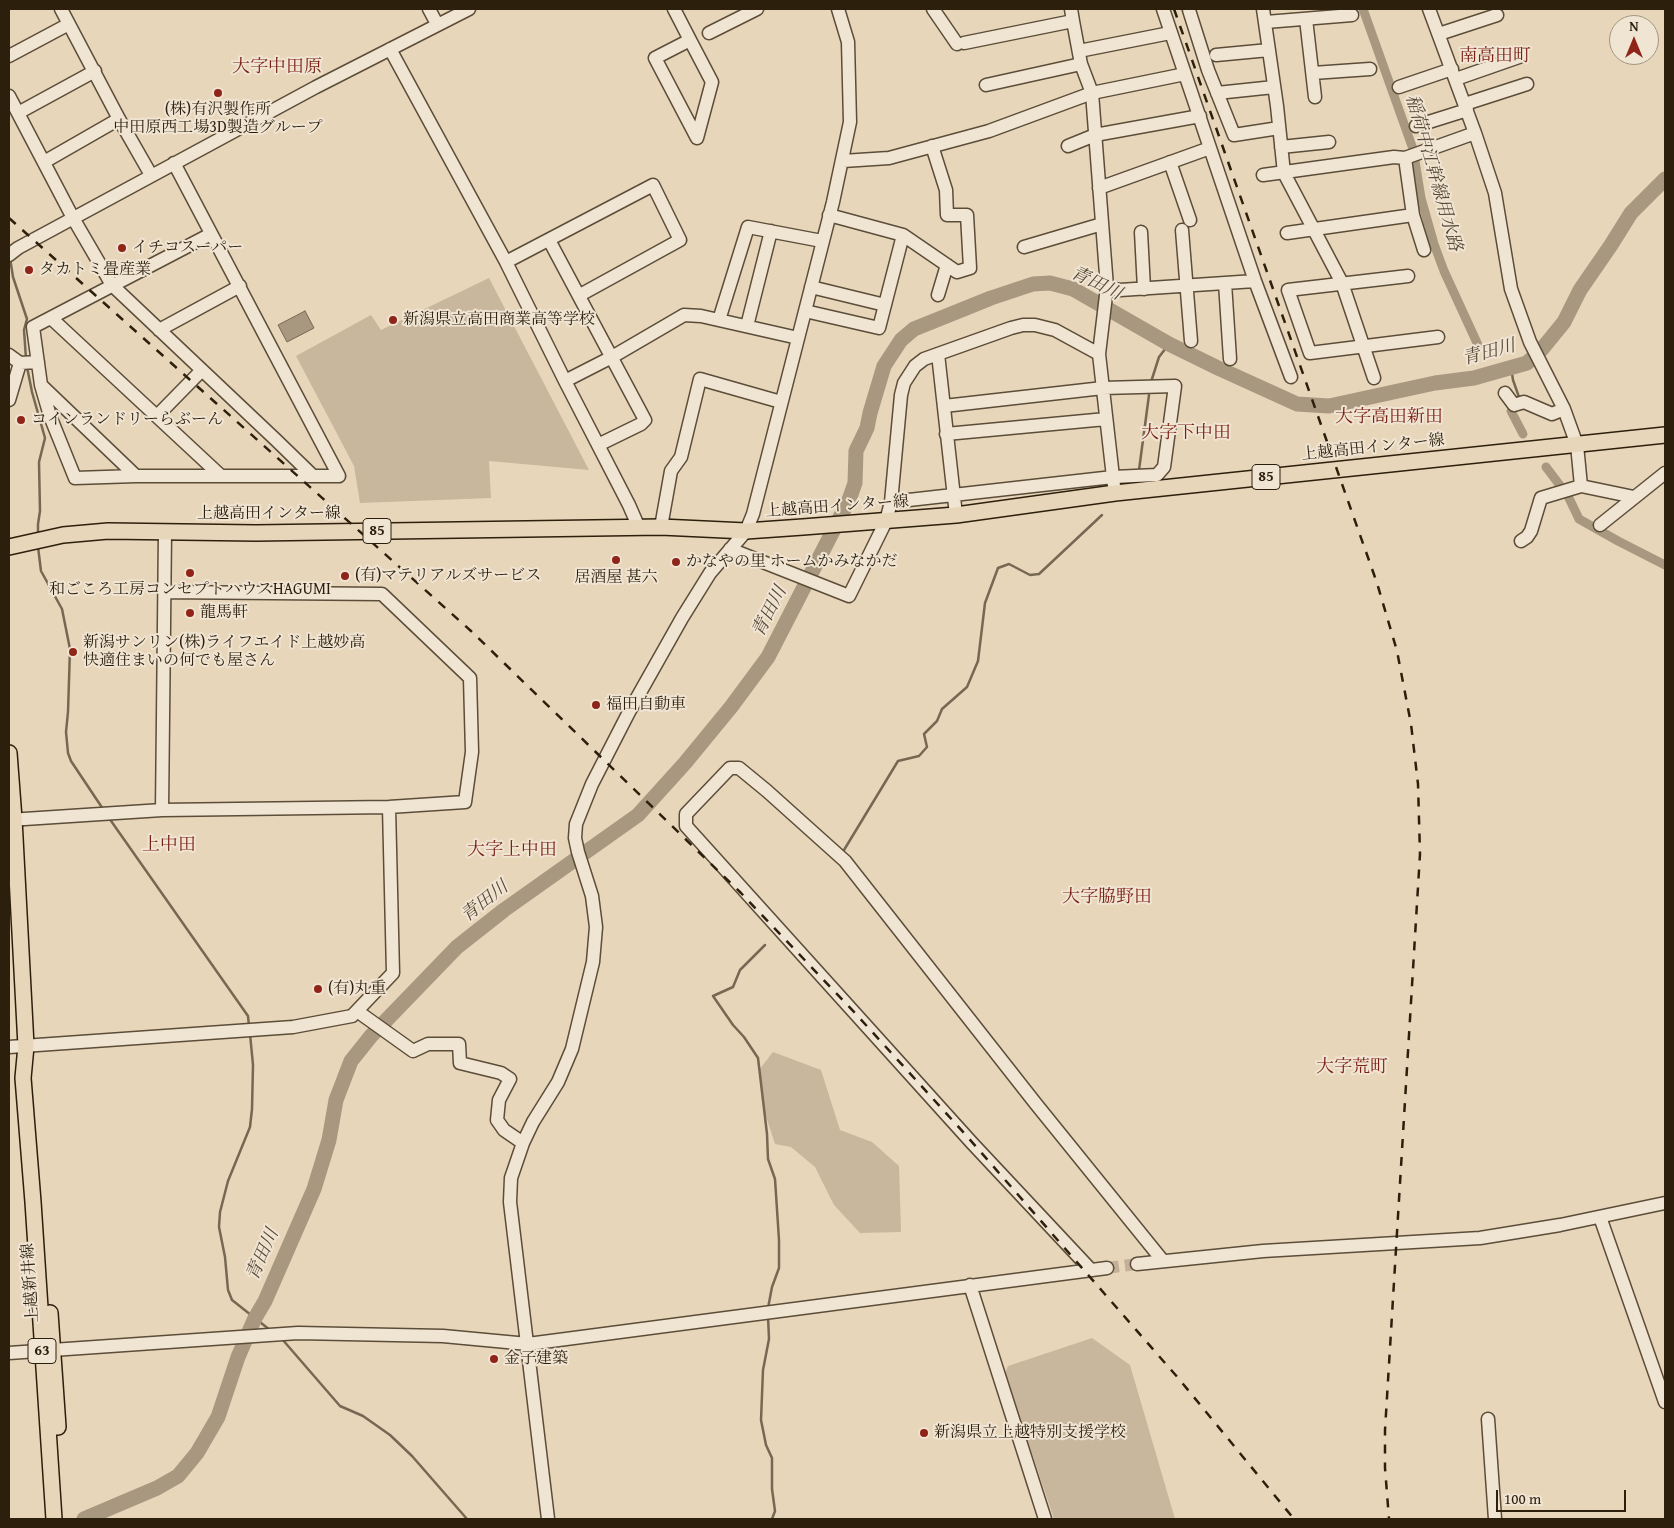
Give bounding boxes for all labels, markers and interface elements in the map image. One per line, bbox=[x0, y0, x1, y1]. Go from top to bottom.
north arrow bbox=[1609, 15, 1659, 65]
text: N bbox=[1629, 16, 1639, 36]
district label: 南高田町 bbox=[1459, 45, 1531, 67]
district label: 大字中田原 bbox=[232, 56, 322, 78]
marker: (株)有沢製作所 中田原西工場3D製造グループ bbox=[212, 87, 224, 99]
water label: 稲荷中江幹線用水路 bbox=[1400, 92, 1466, 254]
place label: (株)有沢製作所 中田原西工場3D製造グループ bbox=[113, 100, 323, 138]
place label: イチコスーパー bbox=[132, 238, 243, 258]
marker: イチコスーパー bbox=[116, 242, 128, 254]
place label: タカトミ畳産業 bbox=[39, 260, 151, 280]
water label: 青田川 bbox=[1067, 262, 1125, 306]
marker: タカトミ畳産業 bbox=[23, 264, 35, 276]
place label: 新潟県立高田商業高等学校 bbox=[403, 310, 595, 330]
marker: 新潟県立高田商業高等学校 bbox=[387, 314, 399, 326]
water label: 青田川 bbox=[1460, 336, 1518, 370]
district label: 大字高田新田 bbox=[1335, 406, 1443, 428]
place label: コインランドリーらぶーん bbox=[31, 410, 223, 430]
marker: コインランドリーらぶーん bbox=[15, 414, 27, 426]
district label: 大字下中田 bbox=[1141, 422, 1231, 444]
street label: 上越高田インター線 bbox=[1300, 431, 1446, 465]
road number: 85 bbox=[1252, 464, 1280, 490]
street label: 上越高田インター線 bbox=[765, 492, 909, 522]
street label: 上越高田インター線 bbox=[197, 504, 341, 524]
road number: 85 bbox=[363, 518, 391, 544]
place label: かなやの里 ホームかみなかだ bbox=[686, 552, 898, 572]
marker: 居酒屋 甚六 bbox=[610, 554, 622, 566]
marker: かなやの里 ホームかみなかだ bbox=[670, 556, 682, 568]
place label: (有)マテリアルズサービス bbox=[355, 566, 541, 586]
marker: 和ごころ工房コンセプトハウスHAGUMI bbox=[184, 567, 196, 579]
place label: 居酒屋 甚六 bbox=[574, 568, 658, 588]
marker: (有)マテリアルズサービス bbox=[339, 570, 351, 582]
place label: 和ごころ工房コンセプトハウスHAGUMI bbox=[49, 580, 331, 600]
water label: 青田川 bbox=[748, 583, 792, 641]
place label: 龍馬軒 bbox=[200, 603, 248, 623]
marker: 龍馬軒 bbox=[184, 607, 196, 619]
place label: 新潟サンリン(株)ライフエイド上越妙高 快適住まいの何でも屋さん bbox=[83, 633, 365, 671]
marker: 新潟サンリン(株)ライフエイド上越妙高 快適住まいの何でも屋さん bbox=[67, 646, 79, 658]
place label: 福田自動車 bbox=[606, 695, 686, 715]
marker: 福田自動車 bbox=[590, 699, 602, 711]
district label: 上中田 bbox=[142, 834, 196, 856]
district label: 大字上中田 bbox=[467, 839, 557, 861]
water label: 青田川 bbox=[457, 877, 513, 927]
district label: 大字脇野田 bbox=[1062, 886, 1152, 908]
place label: (有)丸重 bbox=[328, 979, 386, 999]
marker: (有)丸重 bbox=[312, 983, 324, 995]
district label: 大字荒町 bbox=[1316, 1056, 1388, 1078]
water label: 青田川 bbox=[242, 1226, 284, 1284]
street label: 上越新井線 bbox=[19, 1242, 43, 1324]
road number: 63 bbox=[28, 1338, 56, 1364]
place label: 金子建築 bbox=[504, 1349, 568, 1369]
marker: 金子建築 bbox=[488, 1353, 500, 1365]
place label: 新潟県立上越特別支援学校 bbox=[934, 1423, 1126, 1443]
marker: 新潟県立上越特別支援学校 bbox=[918, 1427, 930, 1439]
scale bar bbox=[1499, 1480, 1629, 1512]
text: 100 m bbox=[1504, 1488, 1541, 1509]

